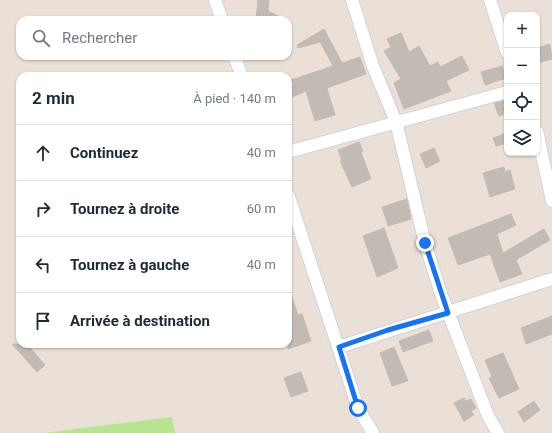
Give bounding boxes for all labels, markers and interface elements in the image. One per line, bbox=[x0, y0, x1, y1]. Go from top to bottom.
map controls bbox=[504, 12, 540, 156]
button: + bbox=[504, 12, 540, 48]
search box bbox=[16, 16, 292, 60]
icon: search bbox=[30, 27, 52, 49]
text: Rechercher bbox=[62, 29, 137, 47]
button: − bbox=[504, 48, 540, 84]
button: locate bbox=[504, 84, 540, 120]
text: 2 min bbox=[32, 88, 75, 108]
text: À pied · 140 m bbox=[193, 91, 276, 106]
button: layers bbox=[504, 120, 540, 156]
icon: ahead bbox=[32, 142, 54, 164]
text: Continuez bbox=[70, 144, 138, 162]
text: 40 m bbox=[247, 145, 276, 160]
icon: right bbox=[32, 198, 54, 220]
text: Tournez à droite bbox=[70, 200, 179, 218]
text: 60 m bbox=[247, 201, 276, 216]
route end bbox=[416, 234, 434, 252]
icon: left bbox=[32, 254, 54, 276]
text: Tournez à gauche bbox=[70, 256, 189, 274]
text: 40 m bbox=[247, 257, 276, 272]
icon: arrive bbox=[32, 310, 54, 332]
text: Arrivée à destination bbox=[70, 312, 210, 330]
route start bbox=[349, 399, 367, 417]

